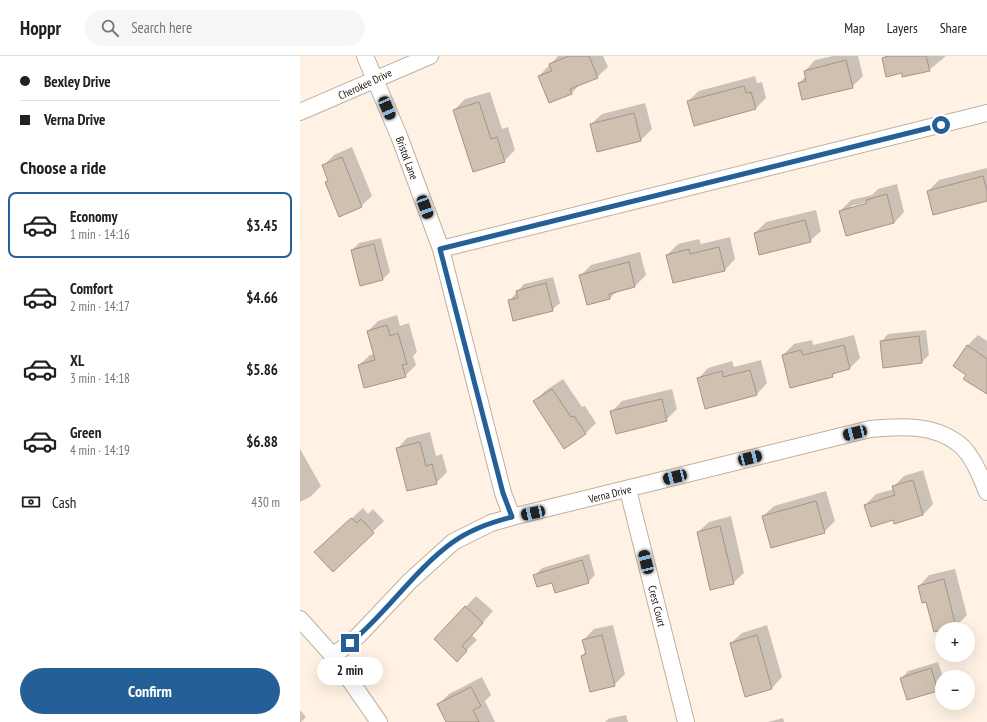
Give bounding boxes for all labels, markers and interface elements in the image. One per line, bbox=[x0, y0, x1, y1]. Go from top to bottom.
search box bbox=[85, 10, 365, 46]
text: Hoppr bbox=[20, 16, 61, 40]
icon: search bbox=[99, 17, 121, 39]
text: Search here bbox=[131, 18, 192, 37]
text: Map bbox=[844, 19, 865, 37]
text: Layers bbox=[887, 19, 918, 37]
text: Share bbox=[940, 19, 967, 37]
street label: Cherokee Drive bbox=[336, 65, 394, 103]
text: Bexley Drive bbox=[44, 72, 111, 91]
car bbox=[377, 95, 397, 121]
text: Verna Drive bbox=[44, 110, 106, 129]
route start bbox=[932, 116, 950, 134]
street label: Bristol Lane bbox=[393, 134, 421, 182]
text: Choose a ride bbox=[20, 156, 106, 179]
car bbox=[415, 194, 435, 220]
icon: car bbox=[22, 207, 58, 243]
text: Economy bbox=[70, 207, 118, 226]
text: $3.45 bbox=[246, 216, 278, 235]
text: 1 min · 14:16 bbox=[70, 226, 130, 243]
icon: car bbox=[22, 279, 58, 315]
text: Comfort bbox=[70, 279, 113, 298]
text: $4.66 bbox=[246, 288, 278, 307]
text: 2 min · 14:17 bbox=[70, 298, 130, 315]
icon: car bbox=[22, 351, 58, 387]
text: XL bbox=[70, 351, 84, 370]
text: $5.86 bbox=[246, 360, 278, 379]
text: 3 min · 14:18 bbox=[70, 370, 130, 387]
icon: car bbox=[22, 423, 58, 459]
text: Green bbox=[70, 423, 102, 442]
car bbox=[842, 424, 868, 442]
text: $6.88 bbox=[246, 432, 278, 451]
text: 4 min · 14:19 bbox=[70, 442, 130, 459]
car bbox=[737, 449, 763, 467]
car bbox=[662, 468, 688, 486]
street label: Verna Drive bbox=[586, 482, 633, 506]
icon: cash bbox=[20, 491, 42, 513]
text: Cash bbox=[52, 493, 76, 512]
text: 430 m bbox=[251, 494, 280, 511]
car bbox=[520, 505, 546, 521]
car bbox=[637, 549, 655, 575]
street label: Crest Court bbox=[645, 584, 669, 628]
map controls bbox=[935, 622, 975, 710]
button: + bbox=[935, 622, 975, 662]
route end bbox=[341, 634, 359, 652]
callout: 2 min bbox=[317, 657, 383, 685]
text: 2 min bbox=[337, 662, 363, 679]
button: Confirm bbox=[20, 668, 280, 714]
button: − bbox=[935, 670, 975, 710]

